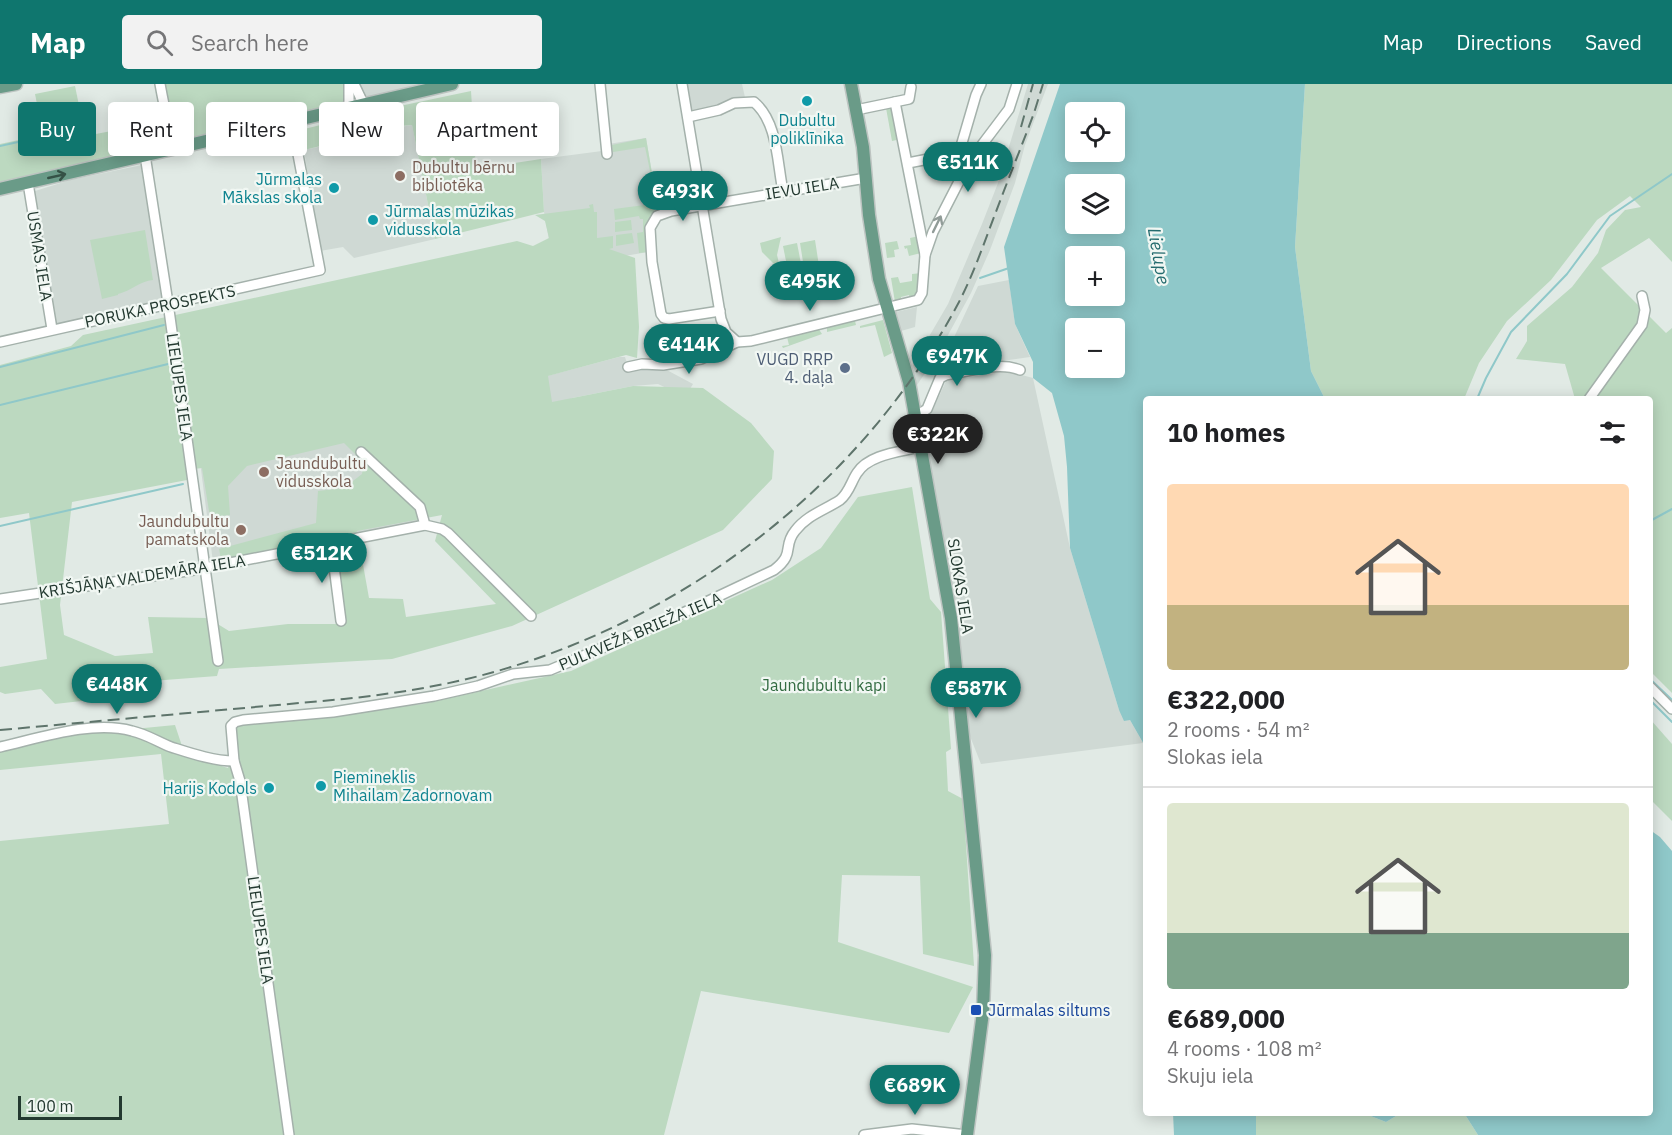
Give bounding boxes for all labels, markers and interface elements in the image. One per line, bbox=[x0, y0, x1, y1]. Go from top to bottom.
search box bbox=[122, 15, 542, 69]
text: Map bbox=[30, 24, 86, 61]
icon: search bbox=[143, 26, 176, 59]
text: Search here bbox=[191, 28, 309, 57]
text: Map bbox=[1383, 28, 1423, 56]
text: Directions bbox=[1456, 28, 1552, 56]
text: Saved bbox=[1585, 28, 1642, 56]
marker: Dubultu poliklīnika bbox=[800, 94, 814, 108]
chip: Buy bbox=[18, 102, 96, 156]
chip: Rent bbox=[108, 102, 194, 156]
chip: Filters bbox=[206, 102, 307, 156]
chip: New bbox=[319, 102, 404, 156]
chip: Apartment bbox=[416, 102, 559, 156]
map controls bbox=[1065, 102, 1125, 378]
button: locate bbox=[1065, 102, 1125, 162]
place label: Dubultu poliklīnika bbox=[770, 110, 844, 148]
pin: €511K bbox=[926, 142, 1010, 193]
text: €511K bbox=[937, 148, 999, 175]
place label: Dubultu bērnu bibliotēka bbox=[412, 157, 515, 195]
place label: Jūrmalas Mākslas skola bbox=[222, 169, 322, 207]
marker: Dubultu bērnu bibliotēka bbox=[393, 169, 407, 183]
one-way arrow bbox=[47, 170, 66, 182]
pin: €493K bbox=[641, 171, 725, 222]
street label: IEVU IELA bbox=[764, 172, 840, 204]
button: layers bbox=[1065, 174, 1125, 234]
text: €493K bbox=[652, 177, 714, 204]
marker: Jūrmalas Mākslas skola bbox=[327, 181, 341, 195]
place label: Jūrmalas mūzikas vidusskola bbox=[385, 201, 514, 239]
street label: USMAS IELA bbox=[23, 210, 57, 302]
marker: Jūrmalas mūzikas vidusskola bbox=[366, 213, 380, 227]
one-way arrow bbox=[932, 216, 944, 234]
water label: Lielupe bbox=[1143, 226, 1175, 286]
button: + bbox=[1065, 246, 1125, 306]
pin: €495K bbox=[768, 261, 852, 312]
text: €495K bbox=[779, 267, 841, 294]
street label: PORUKA PROSPEKTS bbox=[83, 280, 237, 332]
button: − bbox=[1065, 318, 1125, 378]
pin: €414K bbox=[647, 324, 731, 375]
text: €414K bbox=[658, 330, 720, 357]
street label: LIELUPES IELA bbox=[163, 332, 197, 442]
pin: €947K bbox=[915, 336, 999, 387]
text: €947K bbox=[926, 342, 988, 369]
place label: VUGD RRP 4. daļa bbox=[757, 349, 833, 388]
marker: VUGD RRP 4. daļa bbox=[838, 361, 852, 375]
pin: €322K bbox=[896, 414, 980, 465]
text: 10 homes bbox=[1167, 415, 1285, 449]
icon: filters bbox=[1596, 416, 1629, 449]
text: €322K bbox=[907, 420, 969, 447]
place label: Jaundubultu vidusskola bbox=[276, 453, 367, 491]
marker: Jaundubultu vidusskola bbox=[257, 465, 271, 479]
place label: Jaundubultu pamatskola bbox=[138, 511, 229, 549]
marker: Jaundubultu pamatskola bbox=[234, 523, 248, 537]
icon: home bbox=[1344, 523, 1452, 631]
pin: €512K bbox=[280, 533, 364, 584]
street label: SLOKAS IELA bbox=[944, 537, 978, 635]
text: €512K bbox=[291, 539, 353, 566]
street label: KRIŠJĀŅA VALDEMĀRA IELA bbox=[37, 549, 247, 603]
street label: PULKVEŽA BRIEŽA IELA bbox=[556, 588, 724, 674]
pin: €448K bbox=[75, 664, 159, 715]
pin: €587K bbox=[934, 668, 1018, 719]
text: €448K bbox=[86, 670, 148, 697]
text: €587K bbox=[945, 674, 1007, 701]
park label: Jaundubultu kapi bbox=[762, 675, 886, 695]
text: €322,000 bbox=[1167, 682, 1285, 716]
text: 2 rooms · 54 m² bbox=[1167, 716, 1310, 743]
text: Slokas iela bbox=[1167, 743, 1263, 770]
place label: Piemineklis Mihailam Zadornovam bbox=[333, 767, 492, 805]
place label: Harijs Kodols bbox=[163, 778, 257, 798]
marker: Piemineklis Mihailam Zadornovam bbox=[314, 779, 328, 793]
marker: Harijs Kodols bbox=[262, 781, 276, 795]
icon: home bbox=[1344, 842, 1452, 950]
street label: LIELUPES IELA bbox=[244, 875, 278, 985]
place label: Jūrmalas siltums bbox=[988, 1000, 1111, 1020]
text: €689,000 bbox=[1167, 1001, 1285, 1035]
marker: Jūrmalas siltums bbox=[969, 1003, 983, 1017]
text: 4 rooms · 108 m² bbox=[1167, 1035, 1322, 1062]
text: Skuju iela bbox=[1167, 1062, 1254, 1089]
pin: €689K bbox=[873, 1065, 957, 1116]
text: €689K bbox=[884, 1071, 946, 1098]
scale bar bbox=[18, 1093, 122, 1120]
text: 100 m bbox=[27, 1096, 74, 1116]

